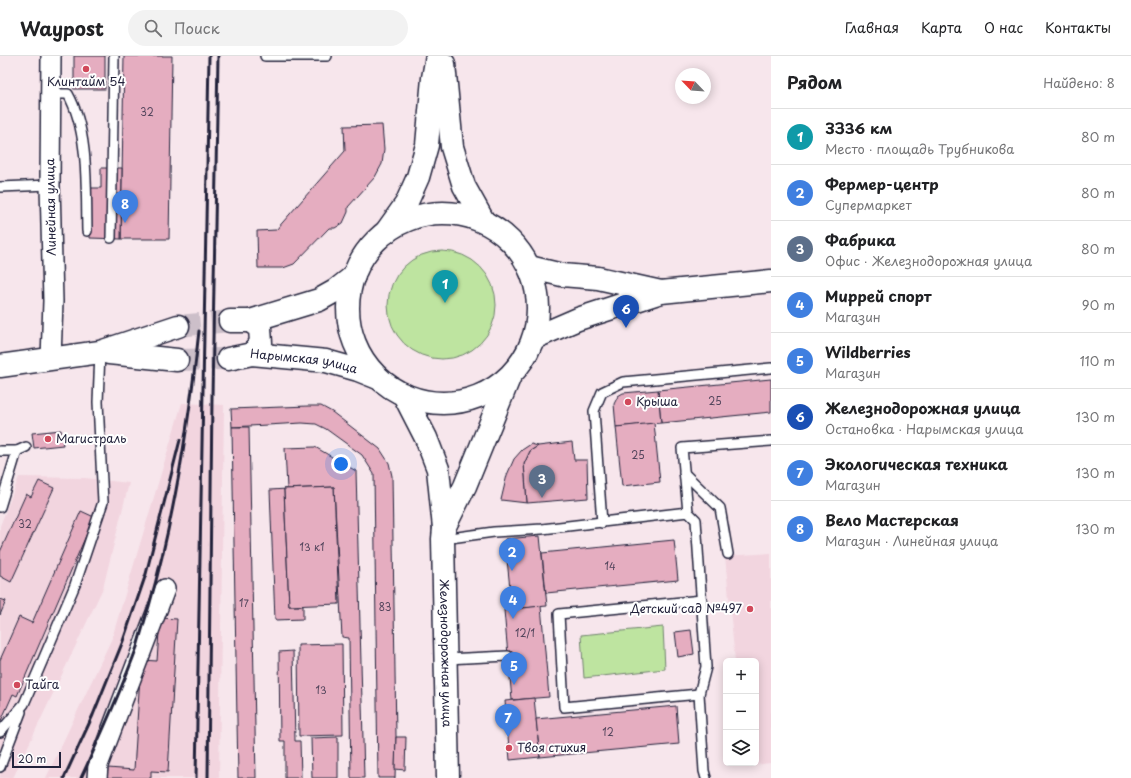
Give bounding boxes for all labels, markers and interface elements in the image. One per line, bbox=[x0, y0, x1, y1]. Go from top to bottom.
search box bbox=[128, 10, 408, 46]
text: Waypost bbox=[20, 14, 104, 42]
text: Поиск bbox=[174, 16, 220, 39]
icon: search bbox=[142, 17, 164, 39]
text: Главная bbox=[845, 17, 899, 38]
text: Карта bbox=[921, 17, 962, 38]
text: О нас bbox=[984, 17, 1023, 38]
text: Контакты bbox=[1045, 17, 1111, 38]
marker: Клинтайм 54 bbox=[81, 64, 91, 74]
north arrow bbox=[675, 68, 711, 104]
text: Рядом bbox=[787, 69, 842, 95]
place label: Клинтайм 54 bbox=[47, 72, 125, 90]
text: Найдено: 8 bbox=[1043, 73, 1115, 92]
house number: 32 bbox=[140, 104, 154, 119]
text: 3336 км bbox=[825, 116, 892, 139]
text: 1 bbox=[797, 127, 803, 146]
text: 80 m bbox=[1081, 127, 1115, 146]
text: Место · площадь Трубникова bbox=[825, 139, 1014, 158]
street label: Линейная улица bbox=[40, 158, 60, 256]
text: Фермер-центр bbox=[825, 172, 939, 195]
text: 2 bbox=[795, 183, 805, 202]
text: 80 m bbox=[1081, 183, 1115, 202]
pin: 8 bbox=[112, 190, 138, 223]
text: Супермаркет bbox=[825, 195, 912, 214]
text: Фабрика bbox=[825, 228, 896, 251]
text: 3 bbox=[796, 239, 804, 258]
text: 80 m bbox=[1081, 239, 1115, 258]
text: Офис · Железнодорожная улица bbox=[825, 251, 1032, 270]
pin: 1 bbox=[432, 270, 458, 303]
text: Миррей спорт bbox=[825, 284, 932, 307]
pin: 6 bbox=[613, 295, 639, 328]
text: 4 bbox=[796, 295, 804, 314]
text: 90 m bbox=[1082, 295, 1115, 314]
text: Магазин bbox=[825, 307, 881, 326]
text: Wildberries bbox=[825, 340, 911, 363]
street label: Нарымская улица bbox=[249, 344, 360, 378]
text: 5 bbox=[796, 351, 804, 370]
text: 110 m bbox=[1080, 351, 1115, 370]
text: Магазин bbox=[825, 363, 881, 382]
place label: Крыша bbox=[636, 392, 679, 410]
house number: 25 bbox=[708, 393, 722, 408]
text: Железнодорожная улица bbox=[825, 396, 1021, 419]
marker: Крыша bbox=[623, 397, 633, 407]
text: 6 bbox=[795, 407, 805, 426]
text: 130 m bbox=[1076, 407, 1115, 426]
text: Остановка · Нарымская улица bbox=[825, 419, 1024, 438]
place label: Магистраль bbox=[56, 429, 126, 447]
marker: Магистраль bbox=[43, 434, 53, 444]
house number: 25 bbox=[631, 447, 645, 462]
text: Экологическая техника bbox=[825, 452, 1008, 475]
your location bbox=[331, 454, 351, 474]
text: 7 bbox=[796, 463, 804, 482]
text: 130 m bbox=[1076, 463, 1115, 482]
pin: 3 bbox=[529, 465, 555, 498]
text: Магазин bbox=[825, 475, 881, 494]
text: Вело Мастерская bbox=[825, 508, 959, 531]
house number: 32 bbox=[18, 516, 32, 531]
text: 8 bbox=[796, 519, 804, 538]
text: 130 m bbox=[1076, 519, 1115, 538]
text: Магазин · Линейная улица bbox=[825, 531, 998, 550]
pin: 2 bbox=[499, 538, 525, 571]
house number: 13 к1 bbox=[300, 539, 324, 554]
house number: 14 bbox=[604, 558, 616, 573]
street label: Железнодорожная улица bbox=[436, 579, 457, 728]
pin: 4 bbox=[500, 586, 526, 619]
house number: 17 bbox=[239, 595, 250, 610]
house number: 83 bbox=[379, 599, 391, 614]
place label: Детский сад №497 bbox=[629, 599, 742, 617]
marker: Детский сад №497 bbox=[745, 604, 755, 614]
house number: 12/1 bbox=[515, 625, 535, 640]
pin: 5 bbox=[501, 652, 527, 685]
map controls bbox=[723, 658, 759, 766]
button: + bbox=[723, 658, 759, 694]
place label: Тайга bbox=[25, 675, 60, 693]
marker: Тайга bbox=[12, 680, 22, 690]
house number: 13 bbox=[315, 682, 327, 697]
button: − bbox=[723, 694, 759, 730]
pin: 7 bbox=[495, 704, 521, 737]
house number: 12 bbox=[602, 724, 614, 739]
button: layers bbox=[723, 730, 759, 766]
place label: Твоя стихия bbox=[517, 738, 586, 756]
marker: Твоя стихия bbox=[504, 743, 514, 753]
scale bar bbox=[12, 750, 61, 769]
text: 20 m bbox=[18, 750, 46, 767]

